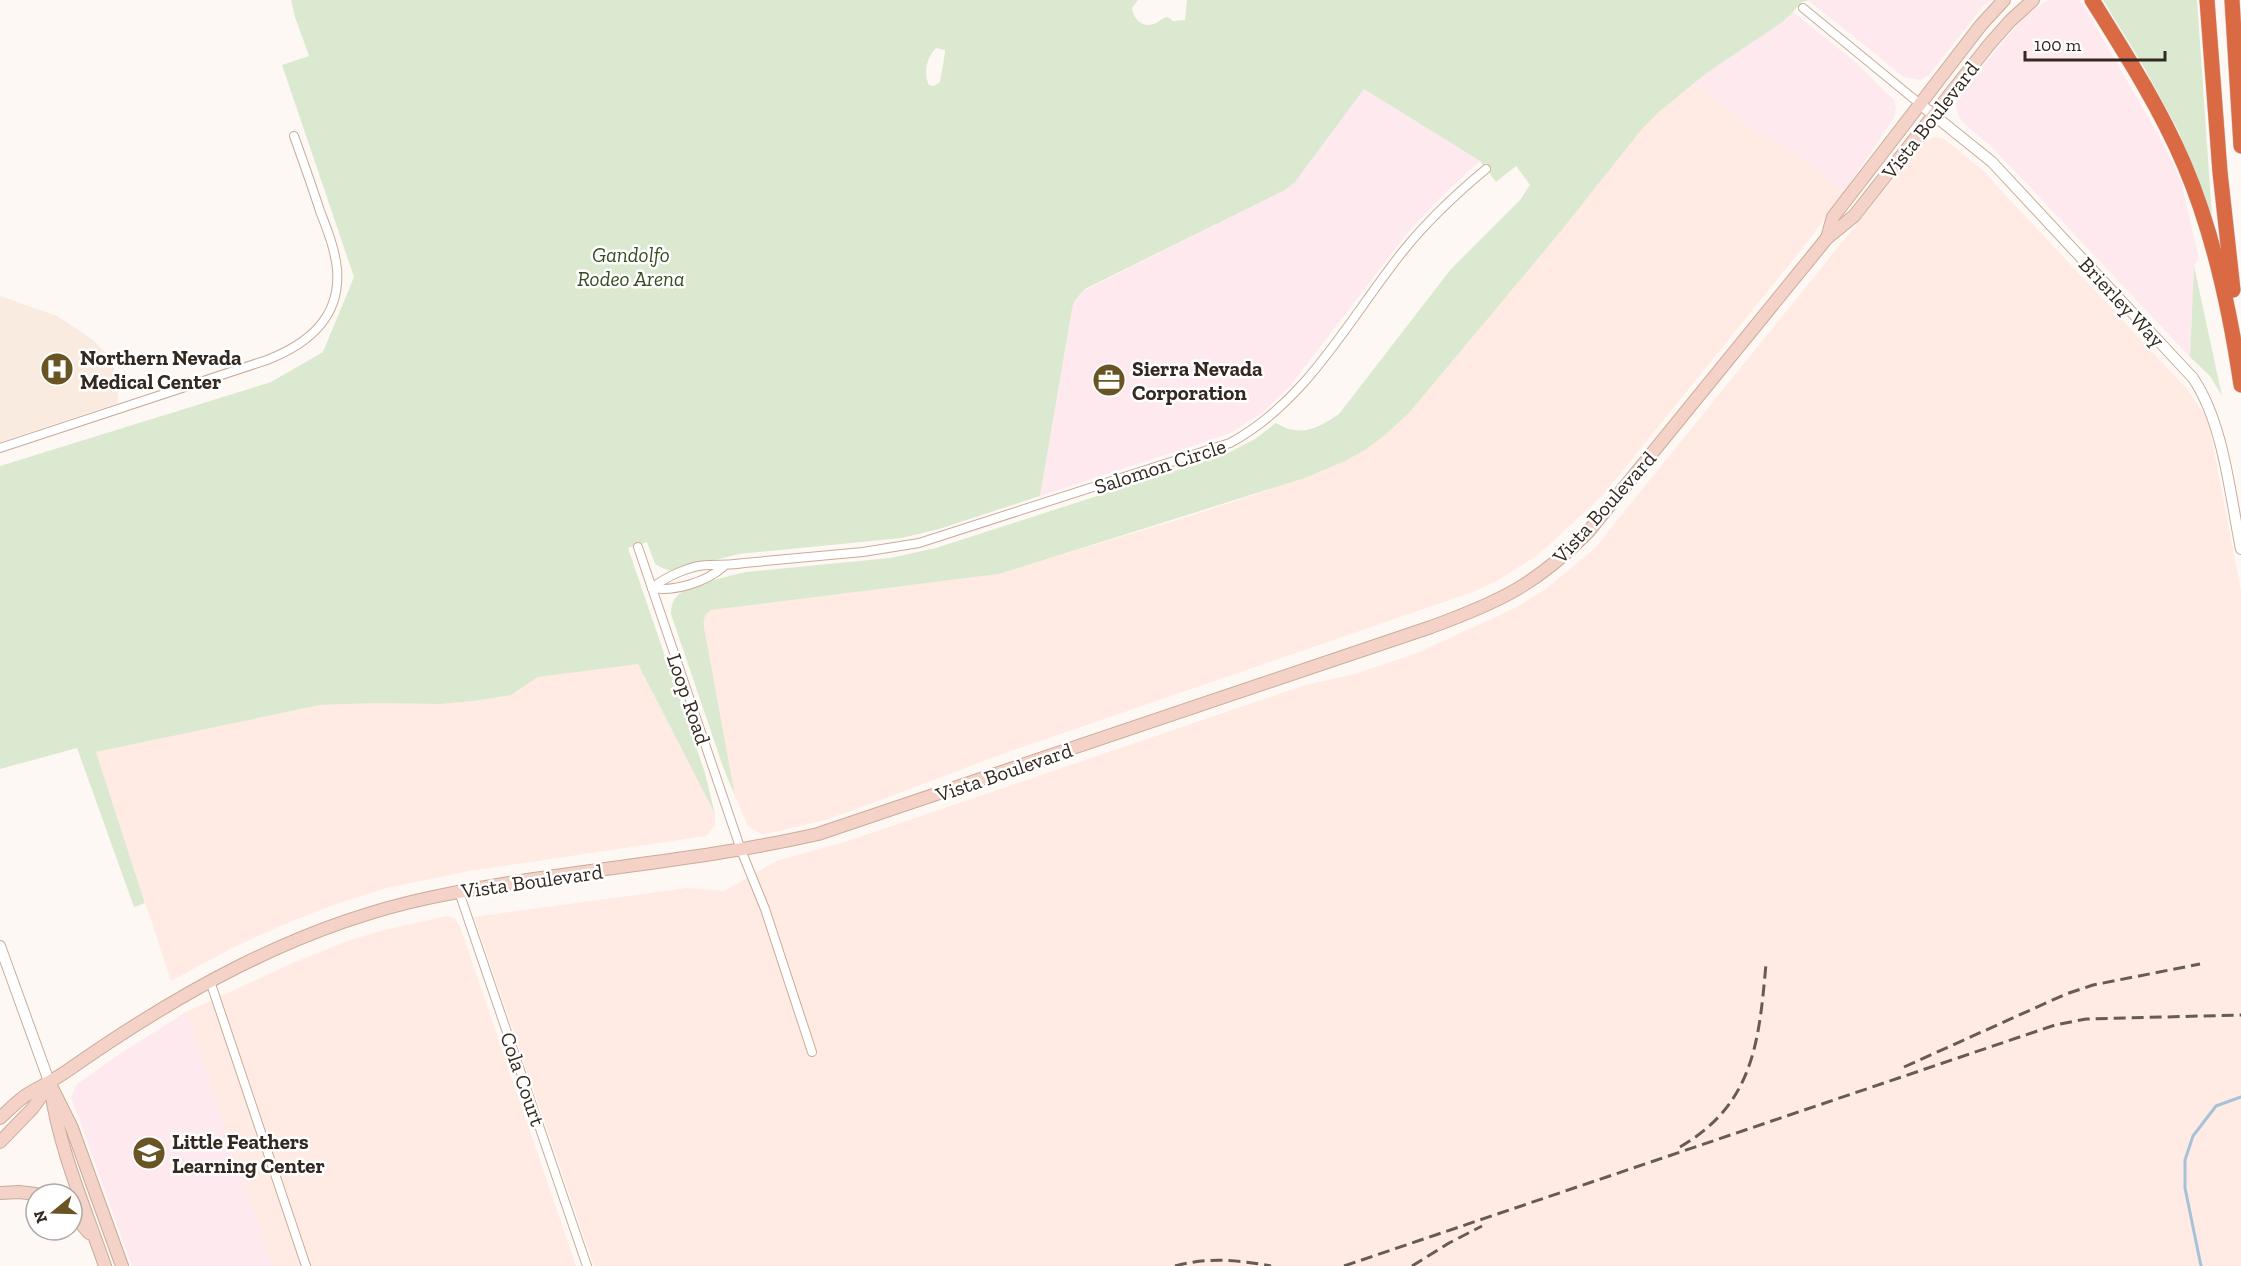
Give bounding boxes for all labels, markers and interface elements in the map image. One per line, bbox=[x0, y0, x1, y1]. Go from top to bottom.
scale bar bbox=[2025, 24, 2164, 62]
text: 100 m bbox=[2034, 34, 2082, 56]
street label: Vista Boulevard bbox=[1876, 56, 1984, 185]
park label: Gandolfo Rodeo Arena bbox=[577, 242, 685, 291]
street label: Brierley Way bbox=[2074, 252, 2170, 353]
place label: Northern Nevada Medical Center bbox=[80, 345, 242, 394]
hospital icon: Northern Nevada Medical Center bbox=[39, 351, 75, 387]
place label: Sierra Nevada Corporation bbox=[1132, 356, 1263, 405]
office icon: Sierra Nevada Corporation bbox=[1091, 362, 1127, 398]
street label: Salomon Circle bbox=[1091, 433, 1229, 499]
street label: Vista Boulevard bbox=[1546, 445, 1661, 569]
street label: Loop Road bbox=[662, 650, 716, 748]
street label: Vista Boulevard bbox=[932, 737, 1076, 807]
street label: Vista Boulevard bbox=[459, 859, 605, 903]
street label: Cola Court bbox=[495, 1029, 551, 1129]
place label: Little Feathers Learning Center bbox=[172, 1129, 325, 1178]
school or university icon: Little Feathers Learning Center bbox=[131, 1135, 167, 1171]
north arrow bbox=[24, 1182, 84, 1242]
text: N bbox=[29, 1208, 51, 1226]

